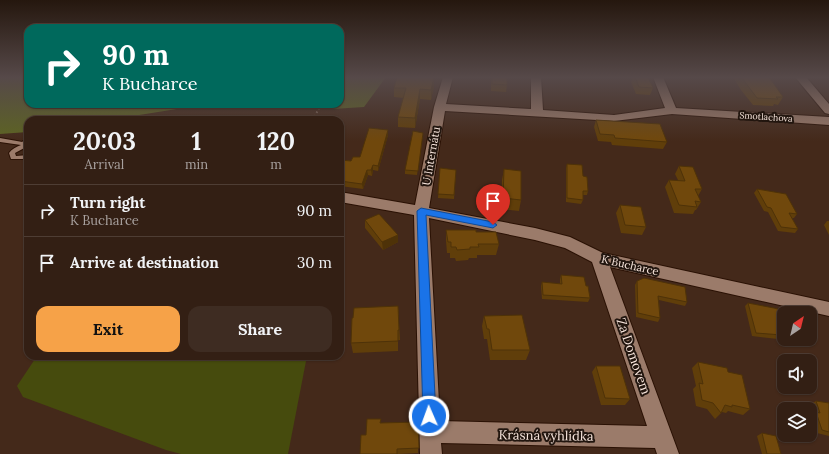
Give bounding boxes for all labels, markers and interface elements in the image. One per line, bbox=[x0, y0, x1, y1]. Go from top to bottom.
text: 90 m bbox=[102, 37, 169, 73]
icon: right bbox=[36, 40, 88, 92]
text: K Bucharce bbox=[102, 72, 197, 95]
street label: Smotlachova bbox=[739, 109, 793, 124]
street label: U Internátu bbox=[419, 125, 443, 186]
text: 20:03 bbox=[73, 126, 136, 157]
text: 1 bbox=[192, 126, 201, 157]
text: 120 bbox=[257, 126, 295, 157]
text: Arrival bbox=[85, 156, 124, 173]
text: min bbox=[185, 156, 208, 173]
text: m bbox=[270, 156, 282, 173]
pin bbox=[476, 184, 510, 225]
icon: arrive bbox=[482, 190, 504, 212]
text: Turn right bbox=[70, 193, 146, 212]
icon: right bbox=[36, 200, 58, 222]
text: 90 m bbox=[297, 201, 332, 220]
text: K Bucharce bbox=[70, 212, 139, 229]
icon: arrive bbox=[36, 252, 58, 274]
street label: K Bucharce bbox=[600, 252, 660, 278]
text: Arrive at destination bbox=[70, 253, 219, 272]
text: 30 m bbox=[297, 253, 332, 272]
button: Exit bbox=[36, 306, 180, 352]
button: Share bbox=[188, 306, 332, 352]
north arrow bbox=[777, 306, 817, 346]
map controls bbox=[777, 306, 817, 442]
street label: Za Domovem bbox=[613, 316, 655, 397]
button: sound bbox=[777, 354, 817, 394]
position arrow bbox=[408, 395, 450, 437]
button: layers bbox=[777, 402, 817, 442]
street label: Krásná vyhlídka bbox=[498, 426, 594, 445]

